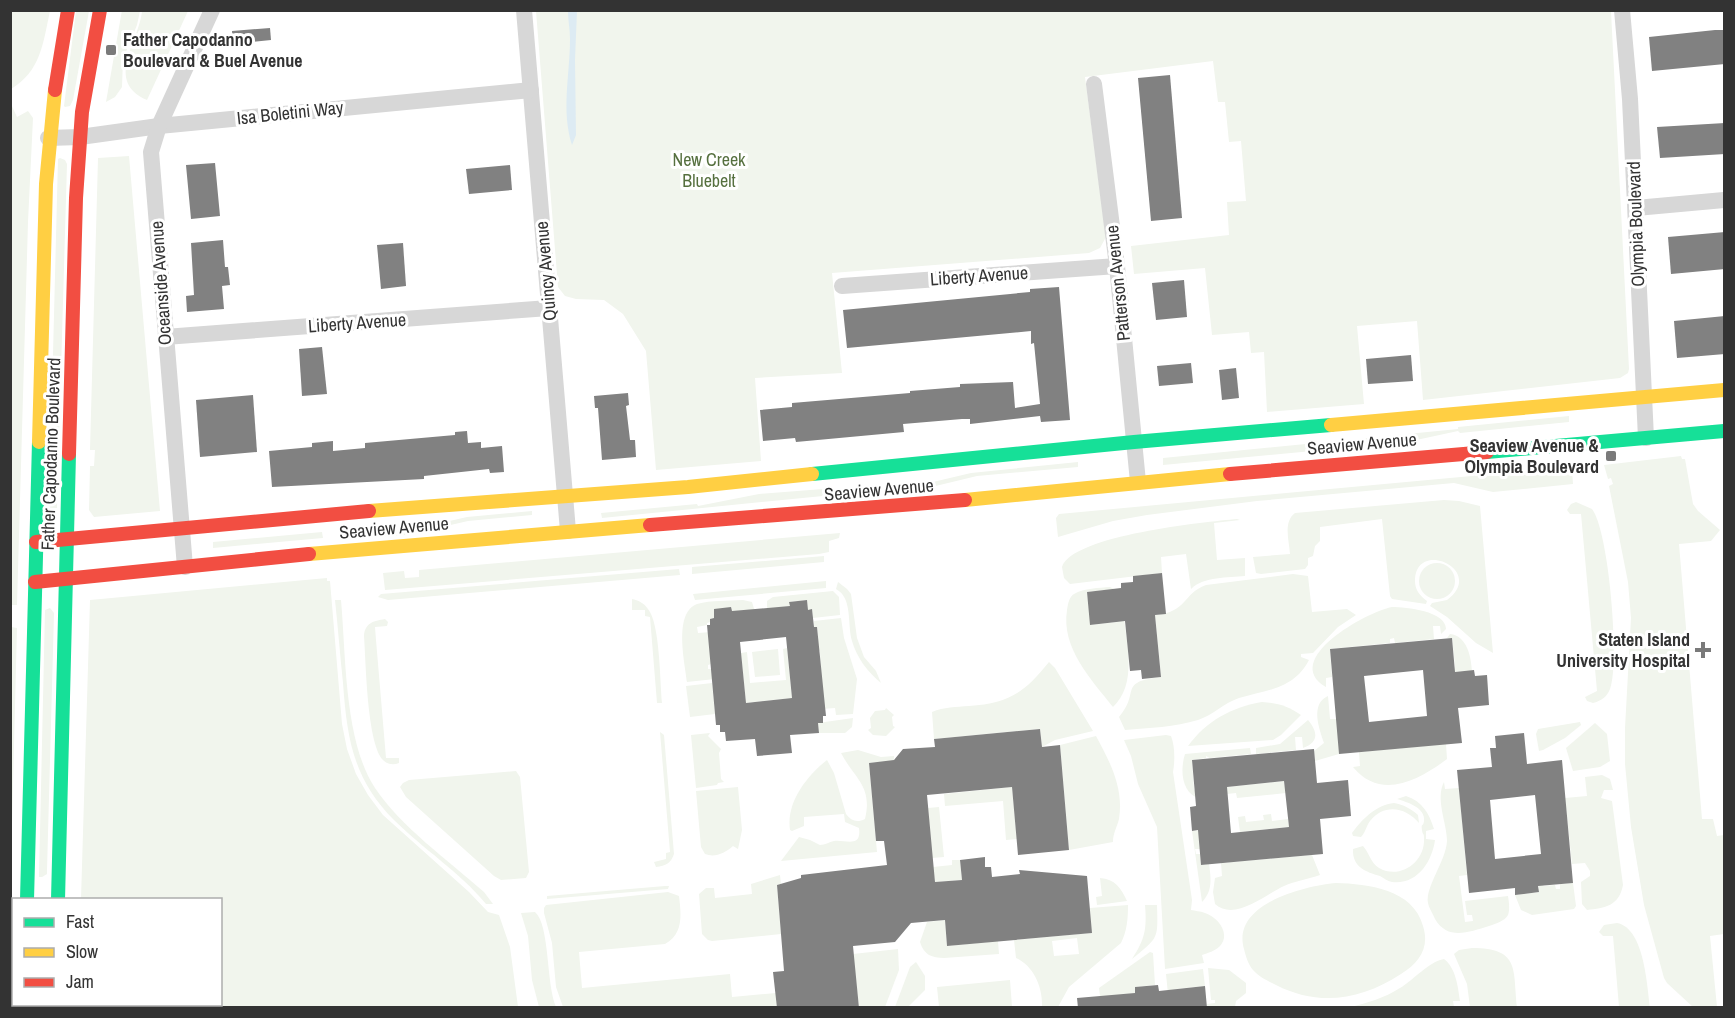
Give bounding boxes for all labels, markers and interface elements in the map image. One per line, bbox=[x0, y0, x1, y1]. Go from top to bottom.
place label: Father Capodanno Boulevard & Buel Avenue bbox=[123, 27, 302, 73]
marker: Father Capodanno Boulevard & Buel Avenue bbox=[104, 43, 118, 57]
street label: Isa Boletini Way bbox=[235, 94, 345, 131]
park label: New Creek Bluebelt bbox=[673, 147, 746, 193]
street label: Olympia Boulevard bbox=[1621, 161, 1650, 287]
street label: Oceanside Avenue bbox=[144, 220, 177, 346]
street label: Quincy Avenue bbox=[529, 220, 562, 322]
street label: Patterson Avenue bbox=[1099, 224, 1136, 342]
street label: Liberty Avenue bbox=[929, 260, 1029, 291]
street label: Liberty Avenue bbox=[307, 307, 407, 338]
street label: Father Capodanno Boulevard bbox=[35, 357, 66, 551]
street label: Seaview Avenue bbox=[1306, 426, 1418, 461]
place label: Seaview Avenue & Olympia Boulevard bbox=[1464, 433, 1599, 479]
marker: Seaview Avenue & Olympia Boulevard bbox=[1604, 449, 1618, 463]
street label: Seaview Avenue bbox=[823, 472, 935, 507]
street label: Seaview Avenue bbox=[338, 510, 450, 545]
place label: Staten Island University Hospital bbox=[1556, 627, 1690, 673]
marker: Staten Island University Hospital bbox=[1694, 641, 1712, 659]
legend bbox=[12, 898, 222, 1006]
text: Fast bbox=[66, 909, 94, 934]
text: Slow bbox=[66, 939, 98, 964]
text: Jam bbox=[66, 969, 94, 994]

